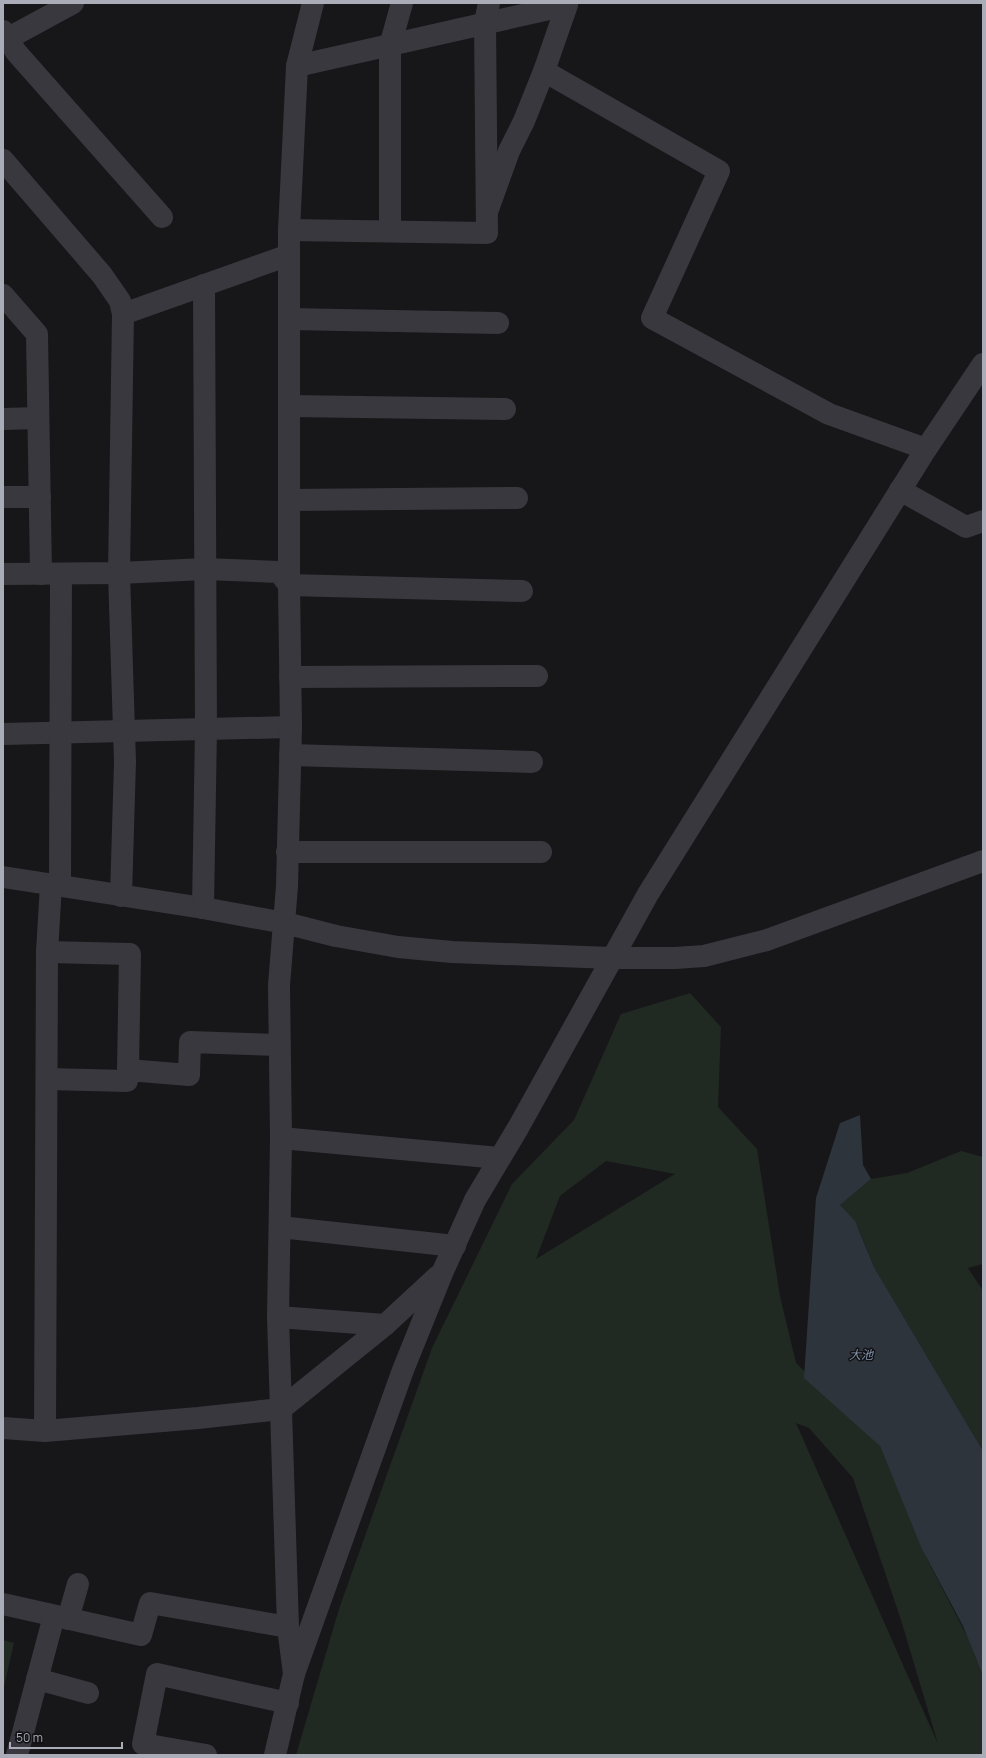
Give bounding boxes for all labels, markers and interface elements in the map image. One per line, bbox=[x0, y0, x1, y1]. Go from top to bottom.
water label: 大池 bbox=[849, 1346, 874, 1363]
scale bar bbox=[10, 1724, 122, 1750]
text: 50 m bbox=[16, 1729, 43, 1746]

